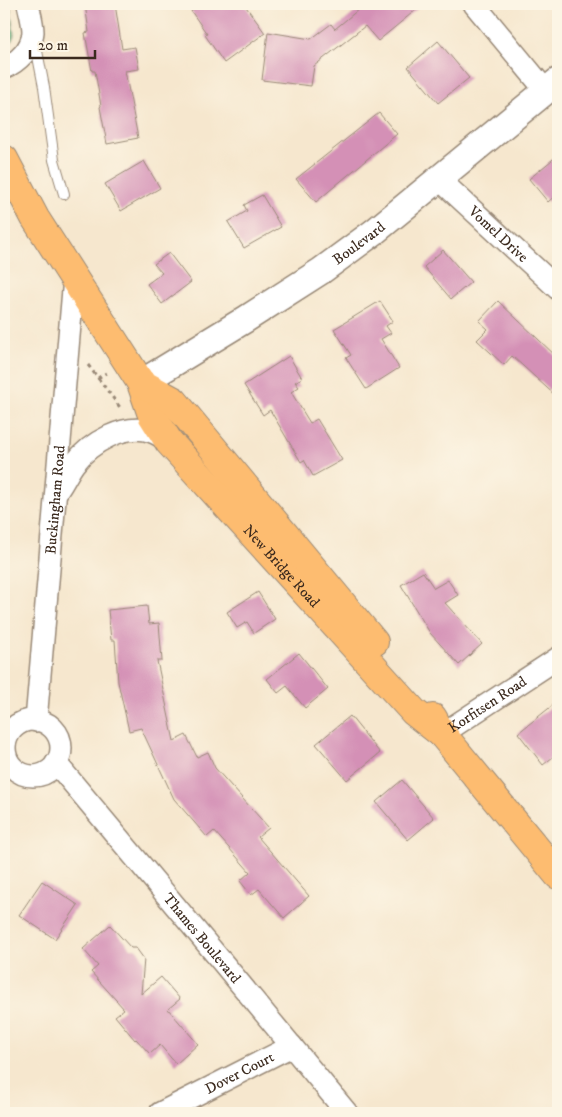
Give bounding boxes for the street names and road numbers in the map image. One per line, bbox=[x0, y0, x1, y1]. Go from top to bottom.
street label: Vomel Drive bbox=[464, 201, 532, 267]
street label: Boulevard bbox=[329, 217, 390, 269]
street label: Buckingham Road bbox=[41, 444, 70, 555]
street label: New Bridge Road bbox=[239, 521, 324, 612]
street label: Korfitsen Road bbox=[445, 672, 531, 737]
street label: Thames Boulevard bbox=[159, 889, 245, 988]
street label: Dover Court bbox=[202, 1048, 278, 1099]

